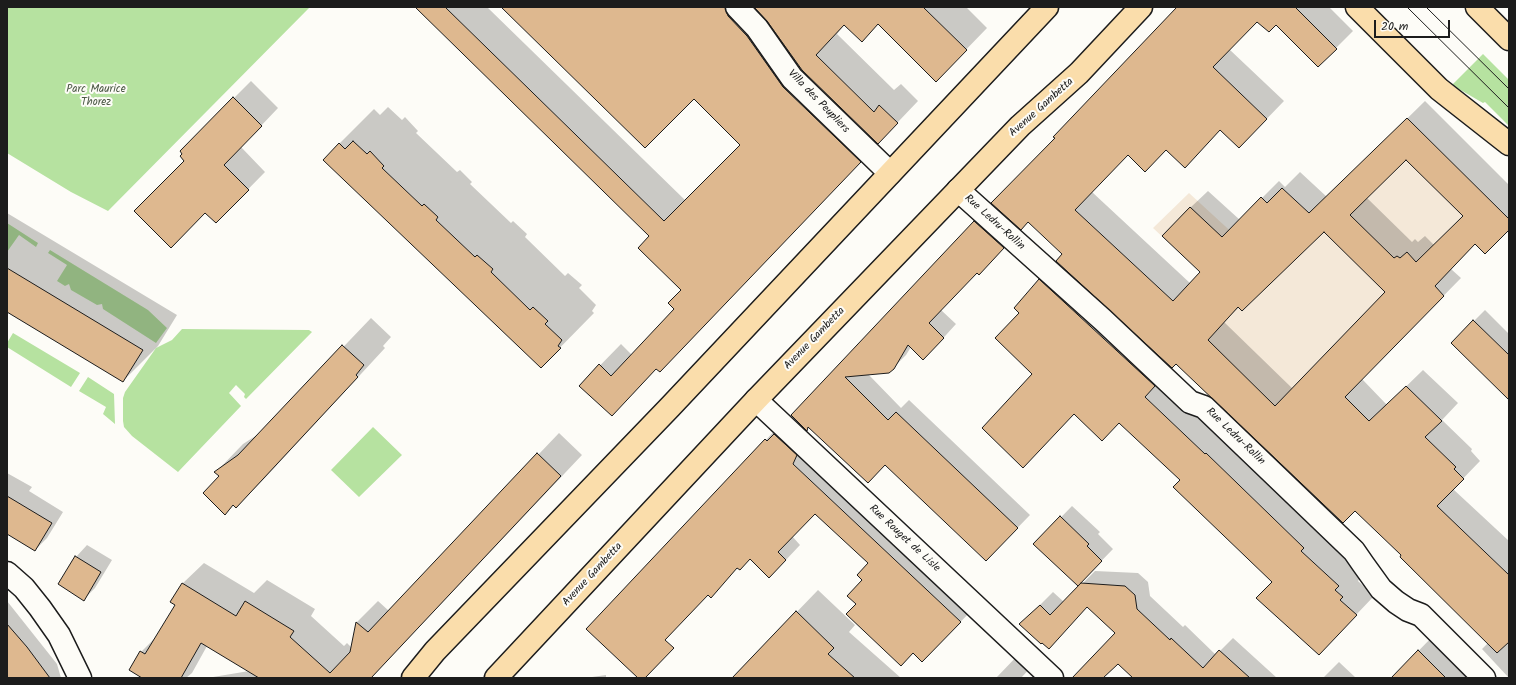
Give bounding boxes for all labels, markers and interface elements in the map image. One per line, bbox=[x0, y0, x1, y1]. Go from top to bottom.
scale bar bbox=[1376, 12, 1452, 38]
text: 20 m bbox=[1381, 17, 1408, 36]
street label: Villa des Peupliers bbox=[784, 68, 852, 136]
street label: Avenue Gambetta bbox=[1007, 76, 1077, 140]
park label: Parc Maurice Thorez bbox=[66, 83, 126, 109]
street label: Rue Ledru-Rollin bbox=[961, 192, 1027, 254]
street label: Avenue Gambetta bbox=[782, 305, 848, 373]
street label: Rue Ledru-Rollin bbox=[1203, 406, 1267, 468]
street label: Rue Rouget de Lisle bbox=[866, 503, 942, 575]
street label: Avenue Gambetta bbox=[560, 541, 626, 609]

